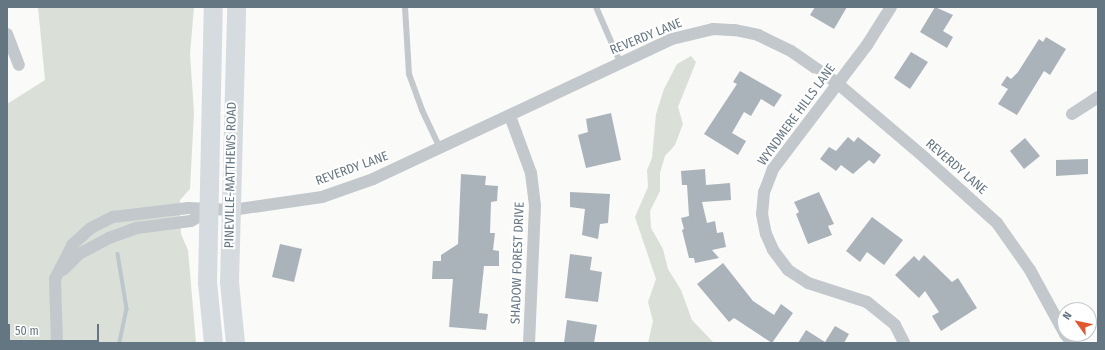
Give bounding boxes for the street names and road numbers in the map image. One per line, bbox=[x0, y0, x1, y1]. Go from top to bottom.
street label: REVERDY LANE bbox=[608, 15, 684, 59]
street label: WYNDMERE HILLS LANE bbox=[755, 61, 839, 169]
street label: PINEVILLE-MATTHEWS ROAD bbox=[222, 102, 240, 248]
street label: REVERDY LANE bbox=[922, 136, 990, 198]
street label: REVERDY LANE bbox=[314, 149, 390, 189]
street label: SHADOW FOREST DRIVE bbox=[508, 202, 528, 324]

